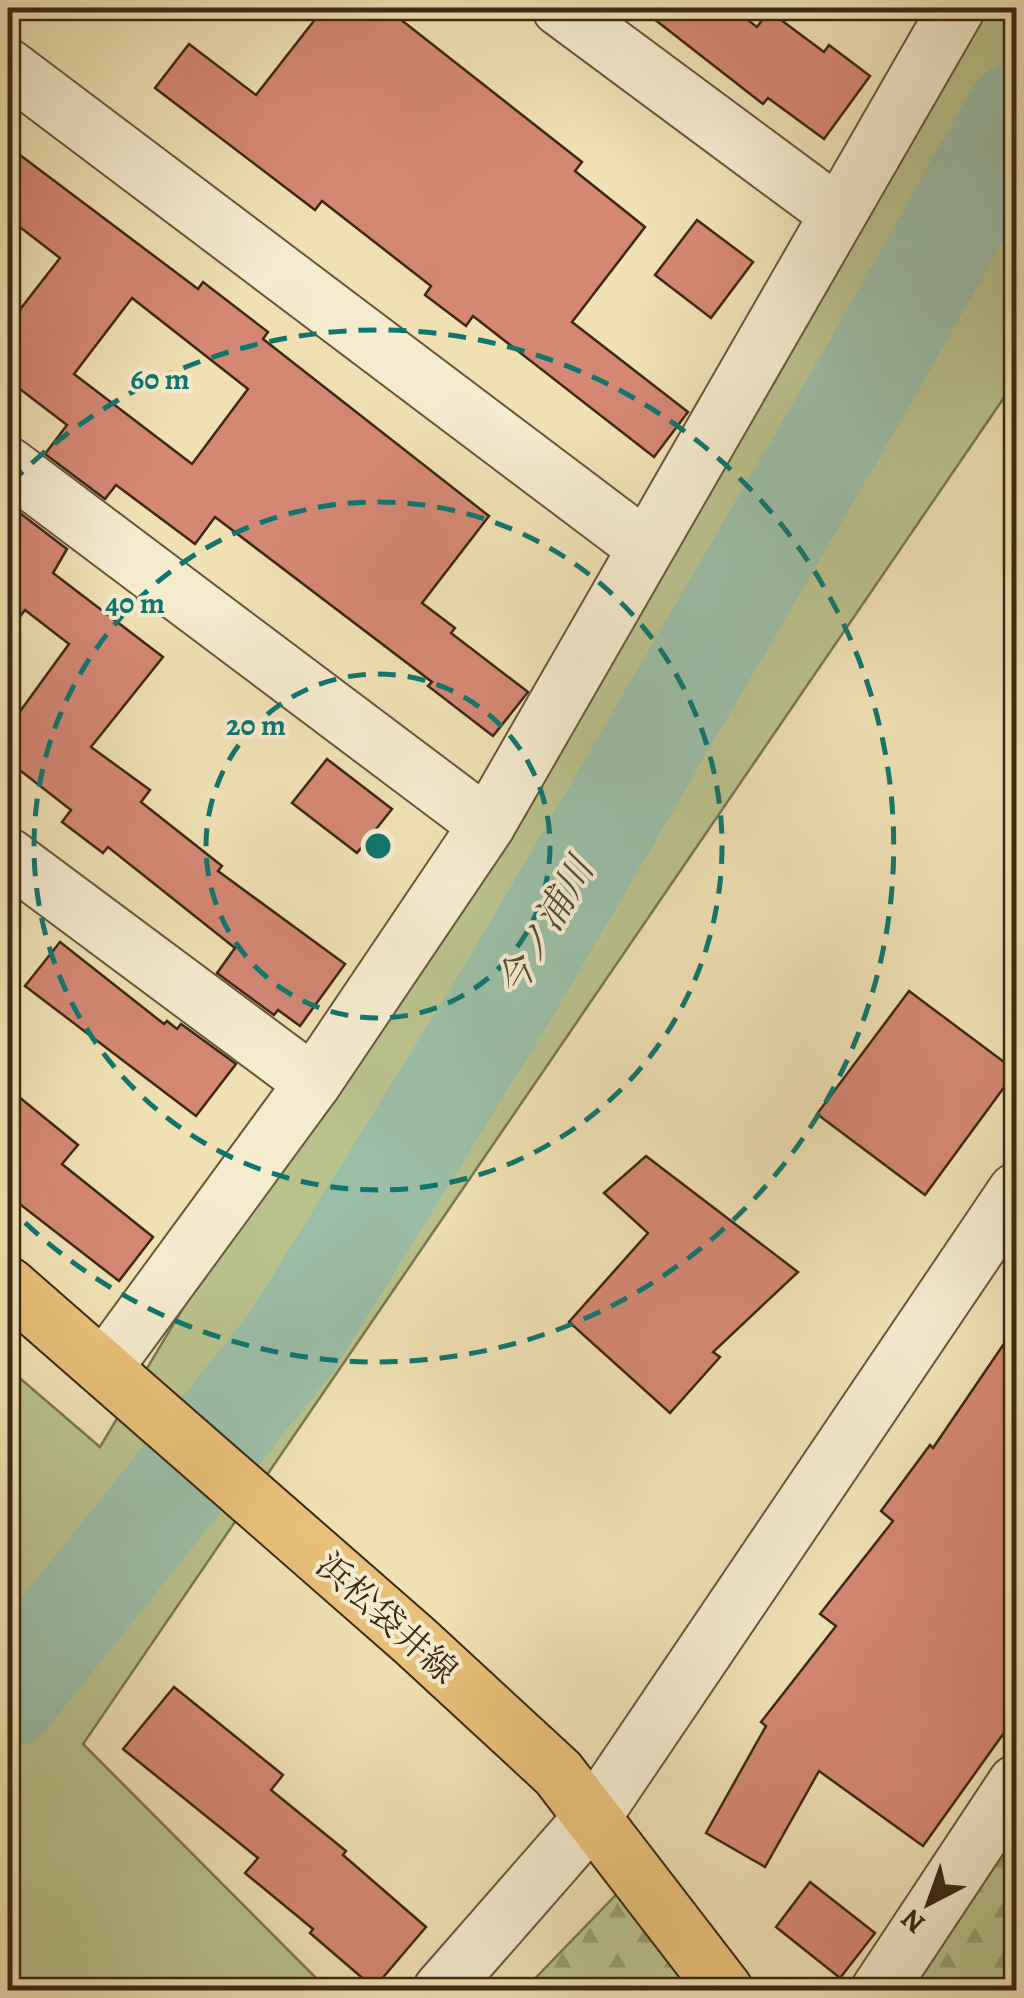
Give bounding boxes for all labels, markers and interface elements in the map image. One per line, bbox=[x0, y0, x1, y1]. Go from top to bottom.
text: 60 m bbox=[130, 359, 190, 399]
text: 40 m bbox=[105, 583, 165, 623]
text: 20 m bbox=[226, 705, 286, 745]
centre of rings bbox=[360, 828, 396, 864]
water label: 今ノ浦川 bbox=[484, 845, 608, 1006]
street label: 浜松袋井線 bbox=[306, 1542, 468, 1694]
north arrow bbox=[879, 1853, 979, 1953]
text: N bbox=[893, 1900, 933, 1942]

